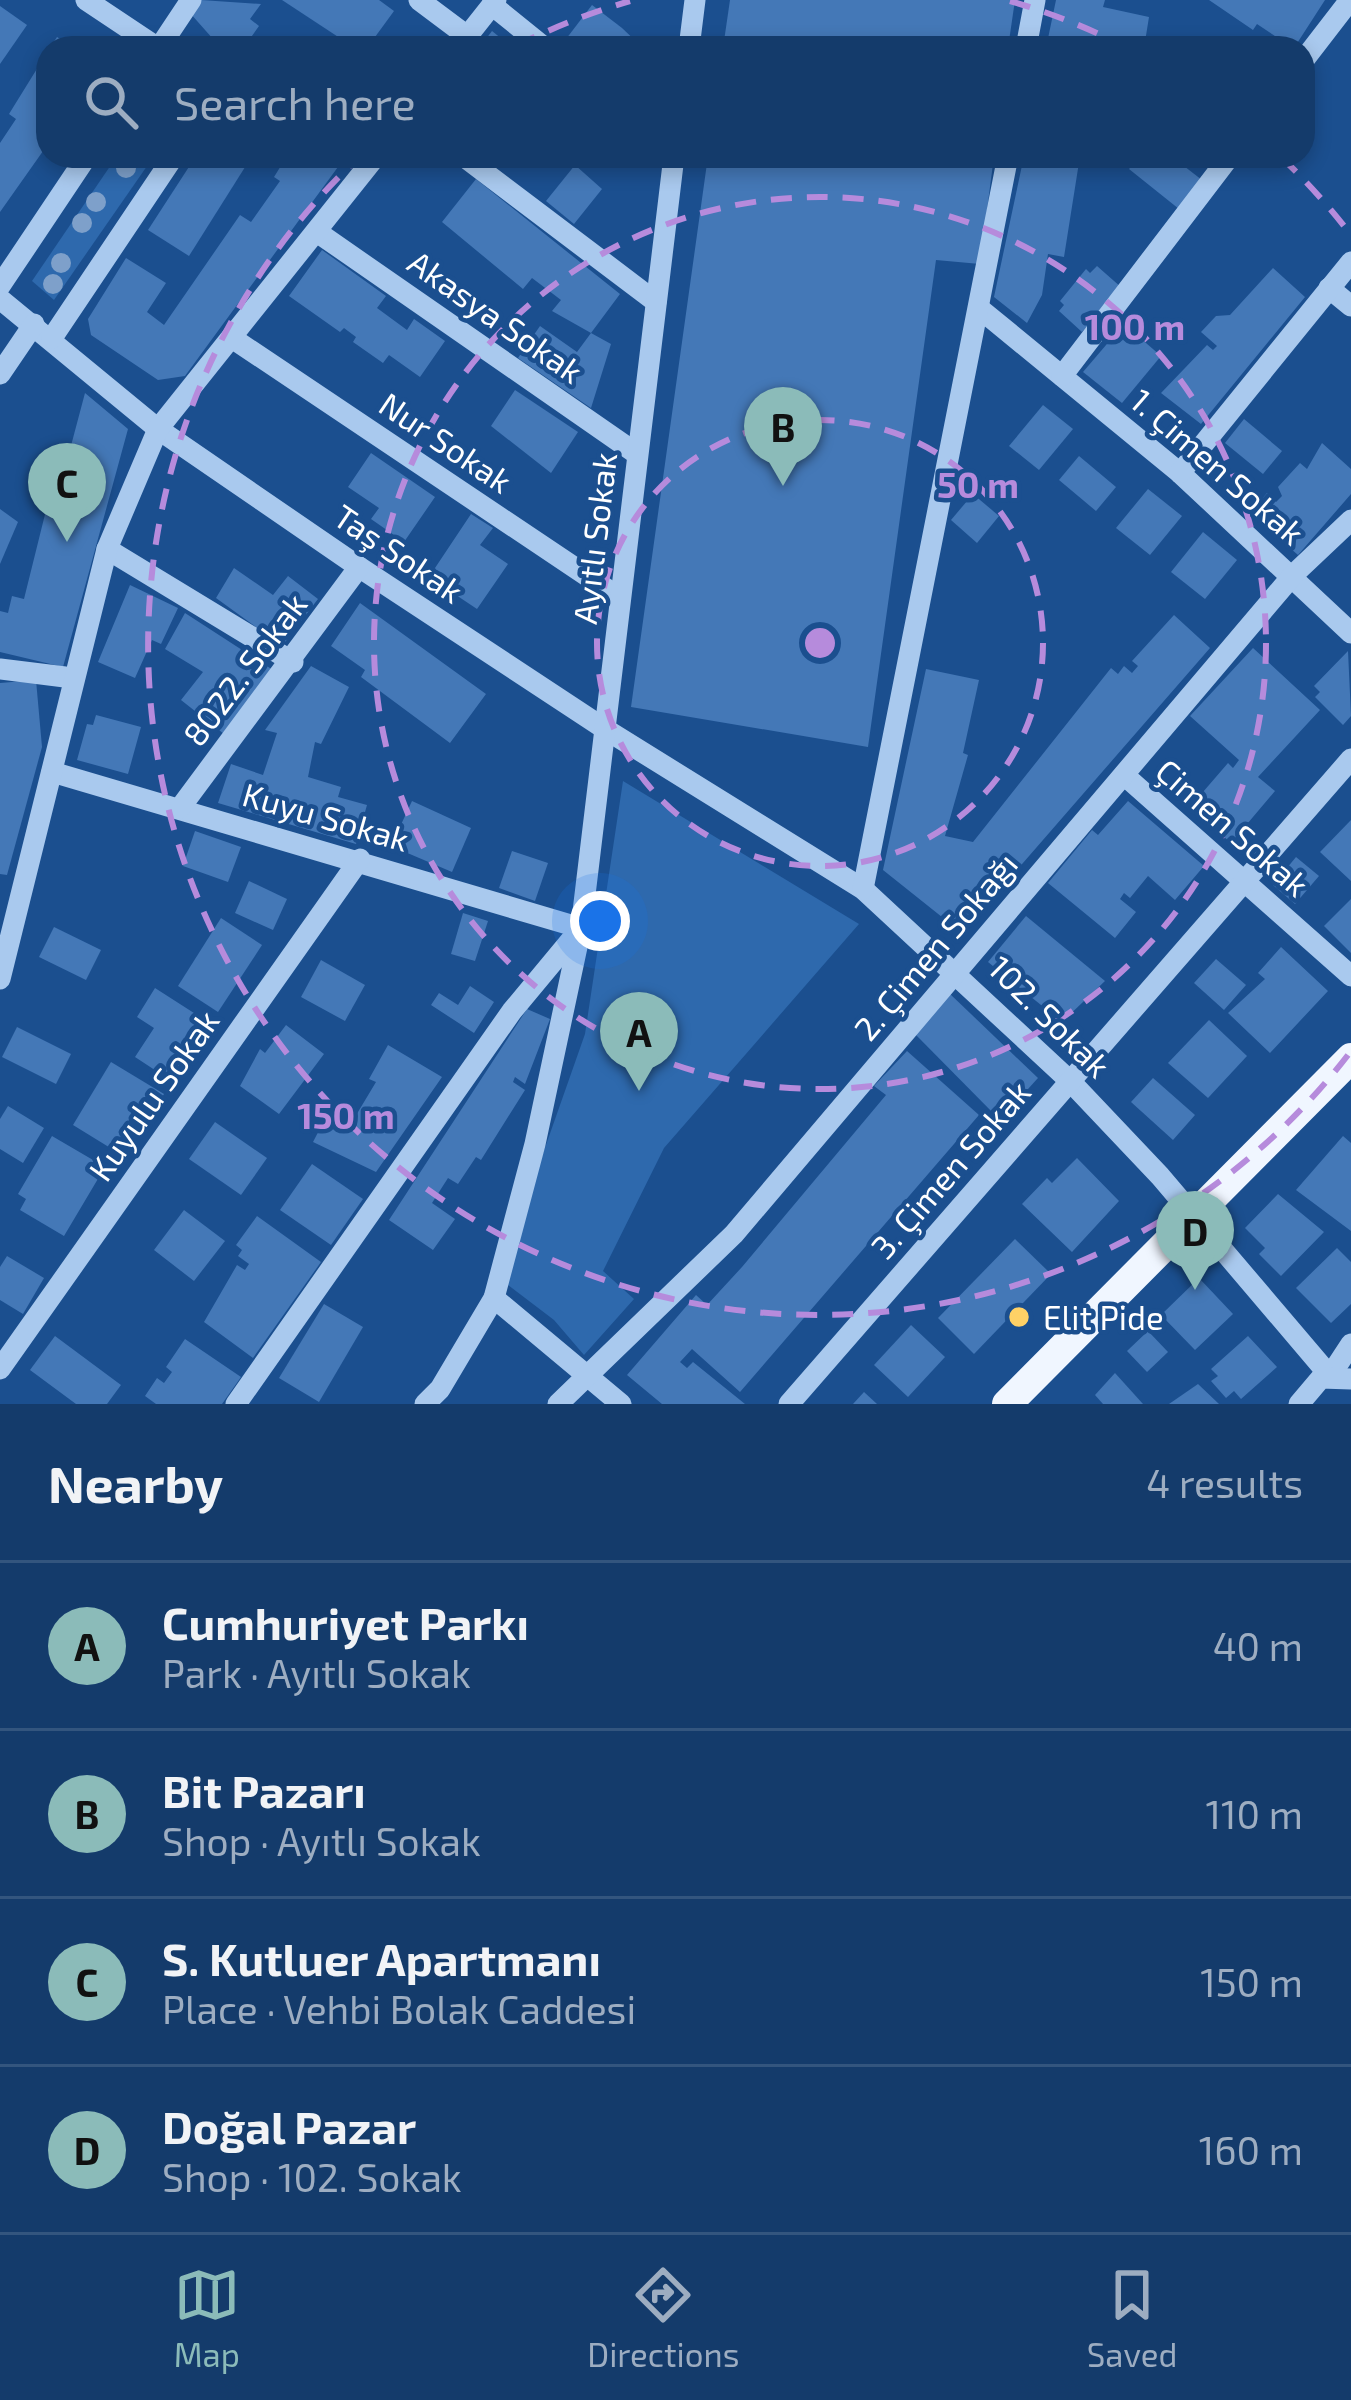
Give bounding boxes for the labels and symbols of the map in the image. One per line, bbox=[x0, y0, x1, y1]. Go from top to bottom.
street label: Akasya Sokak bbox=[401, 241, 591, 391]
text: 100 m bbox=[1085, 304, 1185, 347]
street label: 1. Çimen Sokak bbox=[1122, 380, 1313, 554]
street label: Nur Sokak bbox=[372, 383, 520, 501]
pin: B bbox=[744, 387, 822, 486]
pin: C bbox=[28, 443, 106, 542]
street label: Ayıtlı Sokak bbox=[564, 450, 624, 626]
text: 50 m bbox=[937, 462, 1019, 505]
street label: Taş Sokak bbox=[326, 495, 471, 613]
street label: 8022. Sokak bbox=[174, 585, 315, 753]
centre of rings bbox=[799, 622, 841, 664]
street label: Çimen Sokak bbox=[1147, 750, 1318, 906]
street label: Kuyu Sokak bbox=[238, 773, 414, 859]
street label: 2. Çimen Sokağı bbox=[845, 844, 1027, 1049]
your location bbox=[570, 891, 630, 951]
street label: 102. Sokak bbox=[981, 947, 1119, 1085]
pin: A bbox=[600, 992, 678, 1091]
street label: Kuyulu Sokak bbox=[79, 1002, 227, 1188]
street label: 3. Çimen Sokak bbox=[862, 1072, 1040, 1267]
text: 150 m bbox=[297, 1093, 395, 1136]
pin: D bbox=[1156, 1191, 1234, 1290]
place label: Elit Pide bbox=[1043, 1297, 1164, 1337]
marker: Elit Pide bbox=[1006, 1304, 1032, 1330]

